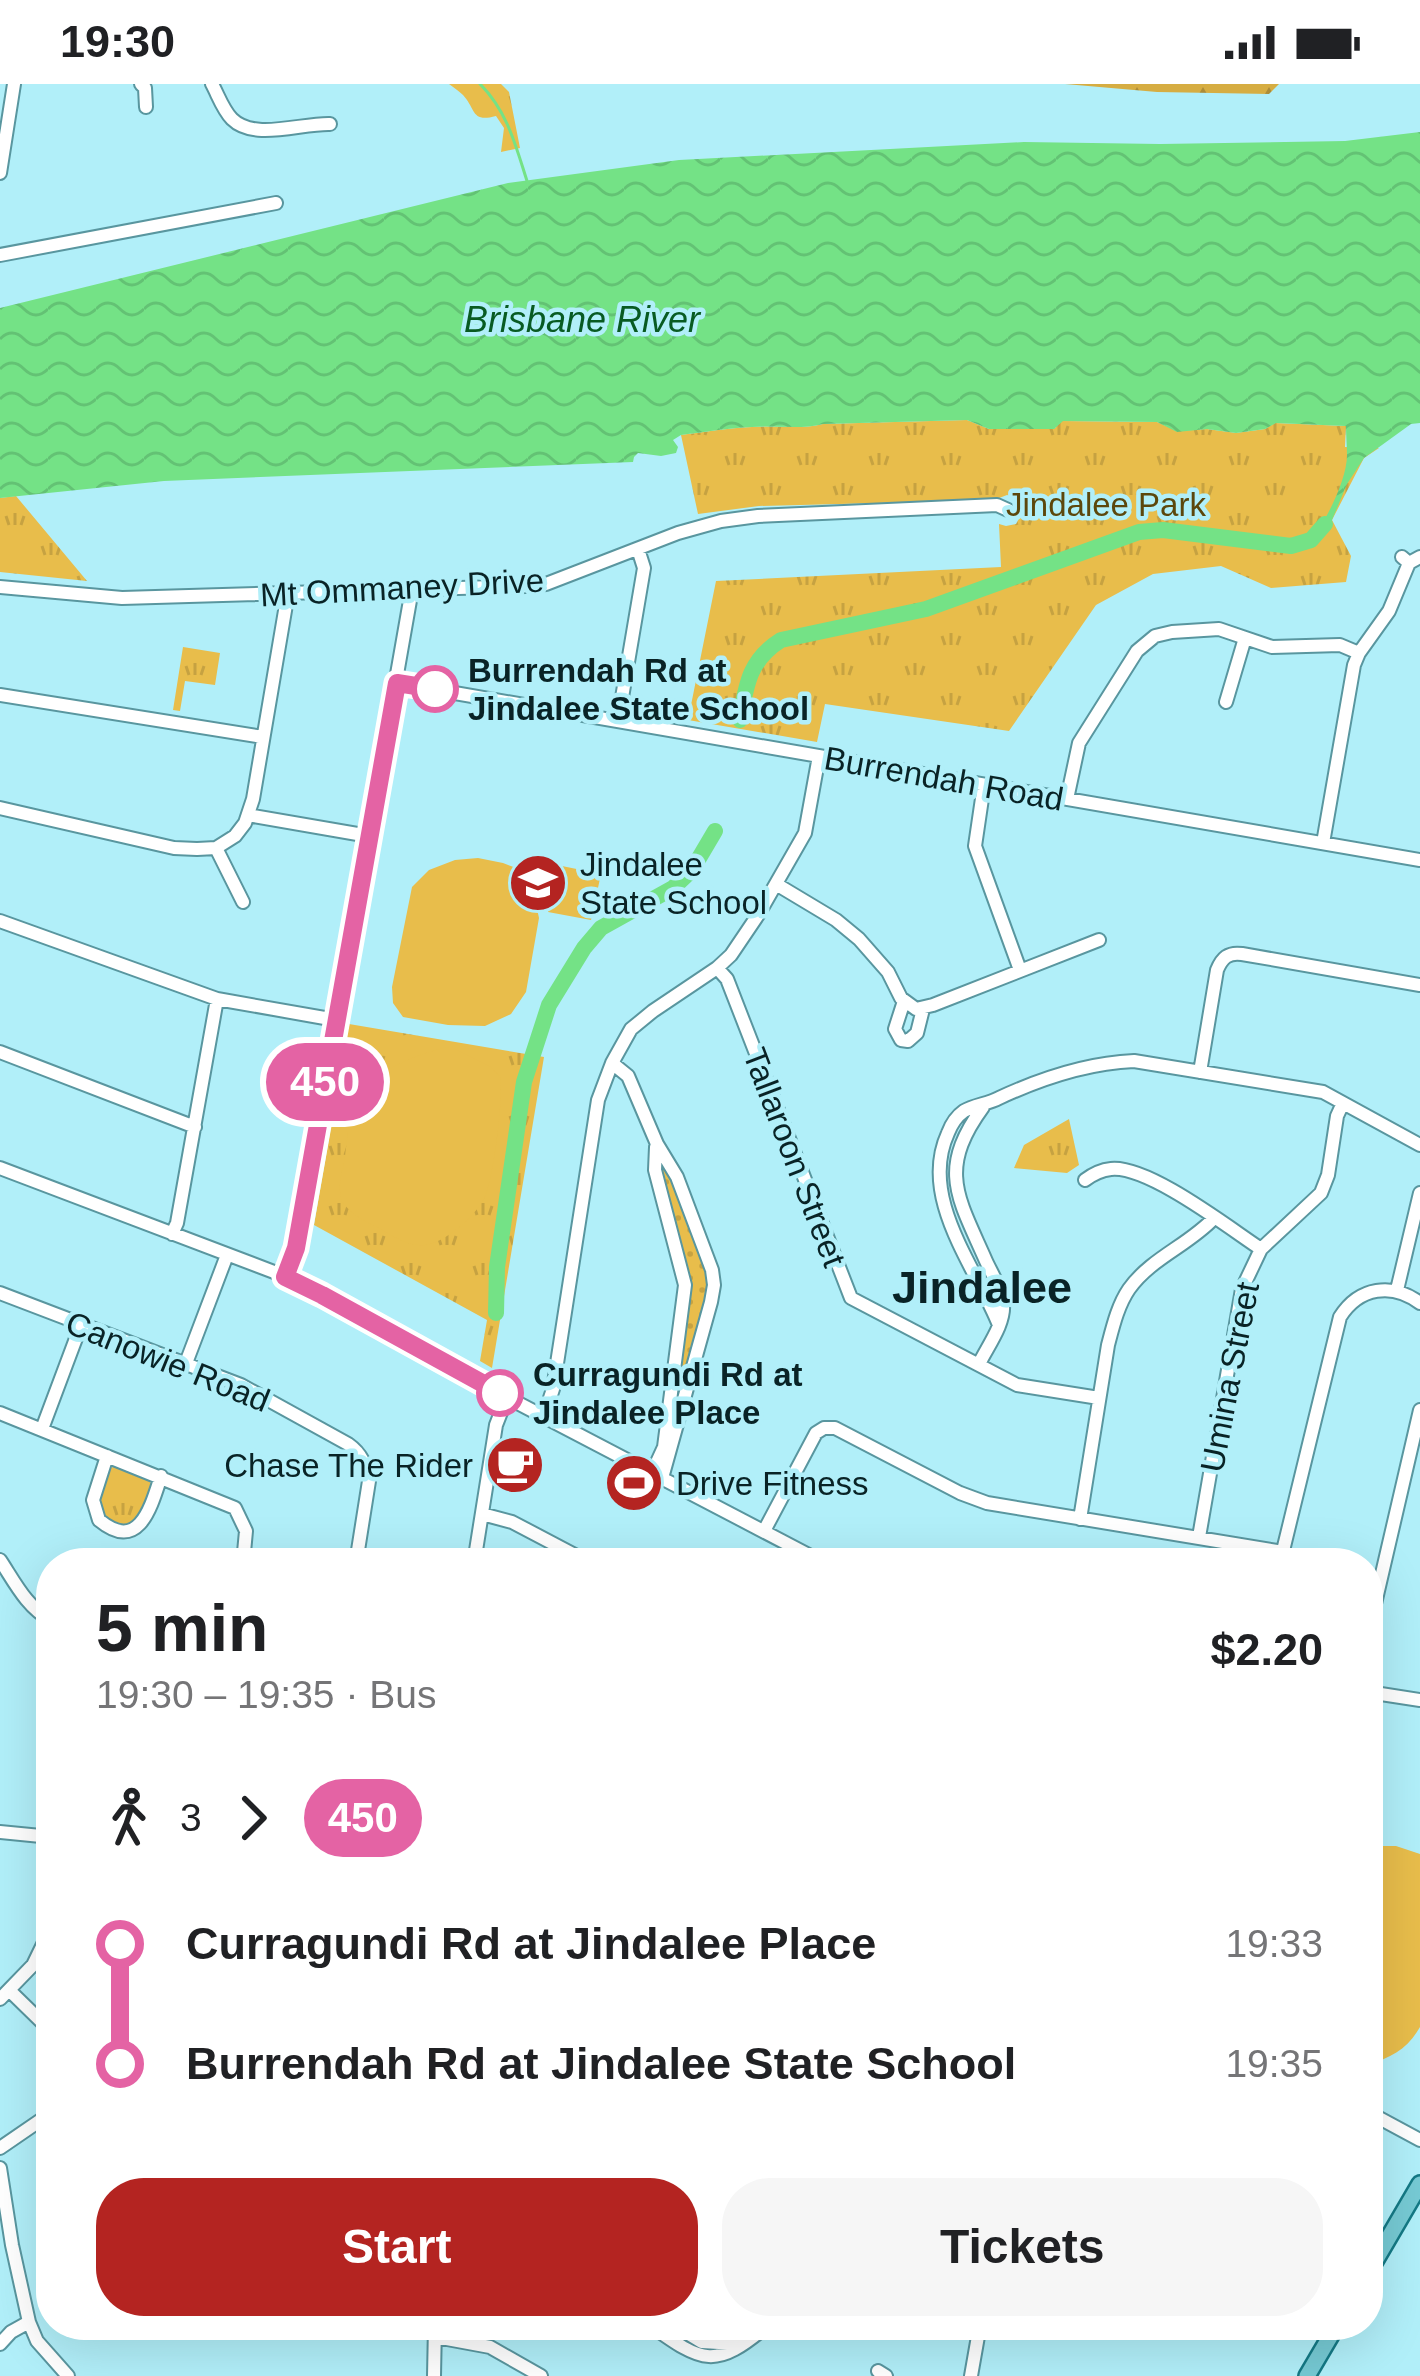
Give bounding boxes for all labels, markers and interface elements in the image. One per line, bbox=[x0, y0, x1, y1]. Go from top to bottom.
text: 19:30 bbox=[60, 16, 175, 67]
water label: Brisbane River bbox=[464, 299, 702, 340]
park label: Jindalee Park bbox=[1006, 486, 1206, 523]
street label: Mt Ommaney Drive bbox=[259, 562, 545, 613]
place label: Burrendah Rd at Jindalee State School bbox=[468, 652, 809, 727]
marker: Burrendah Rd at Jindalee State School bbox=[413, 667, 457, 711]
street label: Burrendah Road bbox=[821, 739, 1066, 818]
place label: Jindalee State School bbox=[580, 846, 767, 921]
school or university icon: Jindalee State School bbox=[507, 852, 569, 914]
line badge: 450 bbox=[256, 1043, 394, 1121]
street label: Tallaroon Street bbox=[736, 1043, 853, 1272]
text: 450 bbox=[290, 1058, 360, 1105]
district label: Jindalee bbox=[892, 1262, 1072, 1313]
street label: Umina Street bbox=[1193, 1279, 1266, 1475]
street label: Canowie Road bbox=[61, 1304, 275, 1419]
place label: Curragundi Rd at Jindalee Place bbox=[533, 1356, 803, 1431]
marker: Curragundi Rd at Jindalee Place bbox=[478, 1371, 522, 1415]
cafe icon: Chase The Rider bbox=[484, 1434, 546, 1496]
place label: Chase The Rider bbox=[224, 1447, 473, 1484]
sports icon: Drive Fitness bbox=[603, 1452, 665, 1514]
place label: Drive Fitness bbox=[676, 1465, 869, 1502]
text: 5 min bbox=[96, 1591, 268, 1665]
text: $2.20 bbox=[1210, 1624, 1323, 1675]
text: 19:30 – 19:35 · Bus bbox=[96, 1673, 436, 1716]
icon: walk bbox=[96, 1785, 162, 1851]
icon: forward bbox=[220, 1785, 286, 1851]
text: 450 bbox=[328, 1794, 398, 1841]
text: 3 bbox=[180, 1796, 202, 1839]
text: Curragundi Rd at Jindalee Place bbox=[186, 1918, 876, 1969]
text: 19:33 bbox=[1225, 1922, 1323, 1965]
text: Burrendah Rd at Jindalee State School bbox=[186, 2038, 1016, 2089]
text: 19:35 bbox=[1225, 2042, 1323, 2085]
button: Start bbox=[96, 2178, 698, 2316]
button: Tickets bbox=[722, 2178, 1323, 2316]

